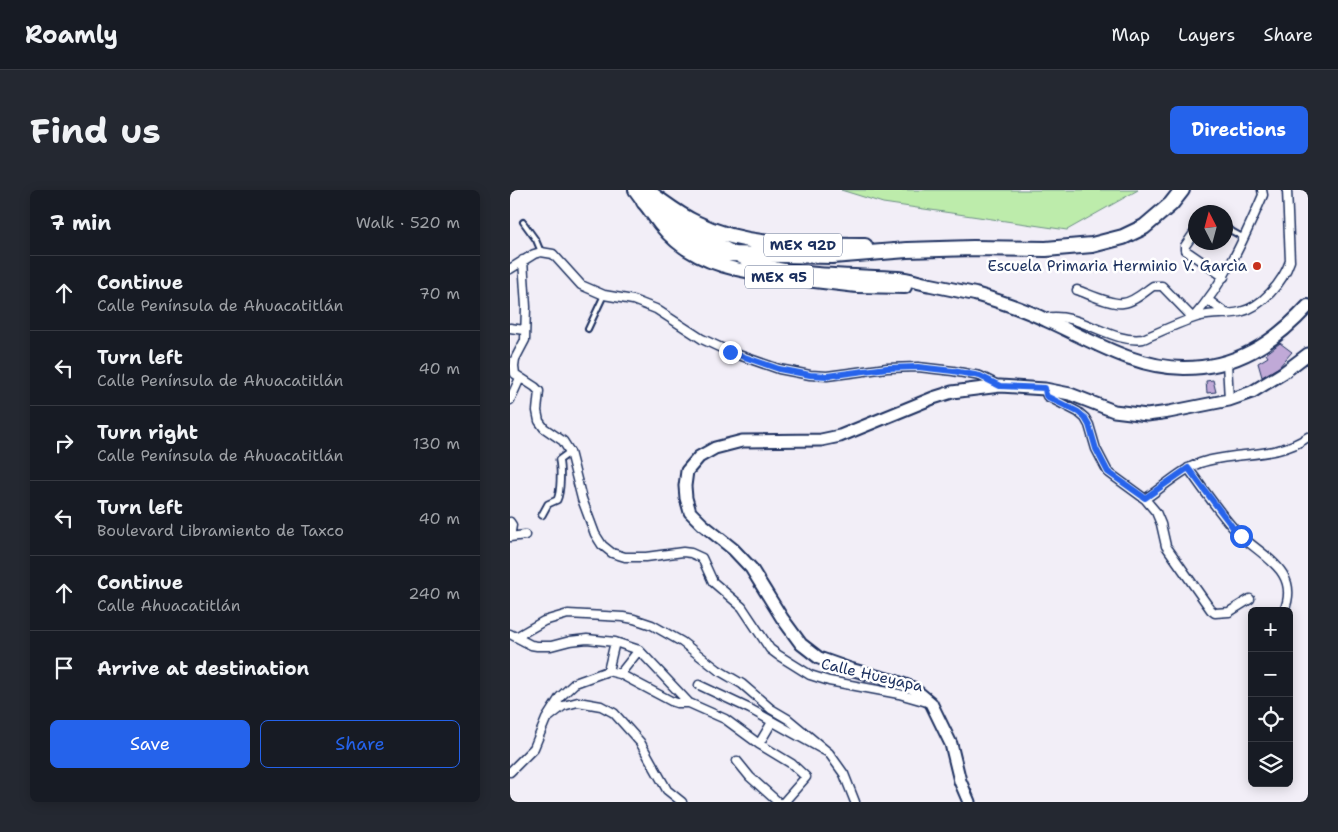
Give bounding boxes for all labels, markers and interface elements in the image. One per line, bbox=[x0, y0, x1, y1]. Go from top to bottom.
text: Roamly bbox=[25, 19, 118, 51]
text: Map bbox=[1112, 23, 1150, 47]
text: Layers bbox=[1178, 23, 1235, 47]
text: Share bbox=[1263, 23, 1313, 47]
button: Directions bbox=[1170, 106, 1308, 154]
text: Find us bbox=[30, 107, 161, 154]
north arrow bbox=[1188, 205, 1233, 250]
text: 7 min bbox=[50, 209, 111, 237]
text: Walk · 520 m bbox=[356, 212, 460, 233]
road number: MEX 92D bbox=[764, 234, 842, 256]
place label: Escuela Primaria Herminio V. Garcìa bbox=[988, 256, 1248, 276]
marker: Escuela Primaria Herminio V. Garcìa bbox=[1251, 260, 1263, 272]
road number: MEX 95 bbox=[745, 265, 813, 288]
text: Continue bbox=[97, 270, 183, 295]
icon: ahead bbox=[50, 279, 78, 307]
text: 70 m bbox=[419, 283, 460, 304]
text: Calle Península de Ahuacatitlán bbox=[97, 295, 343, 316]
route end bbox=[719, 341, 742, 364]
text: Turn left bbox=[97, 345, 183, 370]
icon: left bbox=[50, 354, 78, 382]
text: 40 m bbox=[418, 358, 460, 379]
text: Calle Península de Ahuacatitlán bbox=[97, 370, 343, 391]
text: Turn right bbox=[97, 420, 198, 445]
icon: right bbox=[50, 429, 78, 457]
text: 130 m bbox=[413, 433, 460, 454]
text: Calle Península de Ahuacatitlán bbox=[97, 445, 343, 466]
text: Turn left bbox=[97, 495, 183, 520]
icon: left bbox=[50, 504, 78, 532]
text: 40 m bbox=[418, 508, 460, 529]
text: Boulevard Libramiento de Taxco bbox=[97, 520, 344, 541]
route start bbox=[1230, 525, 1253, 548]
text: Continue bbox=[97, 570, 183, 595]
icon: ahead bbox=[50, 579, 78, 607]
text: 240 m bbox=[408, 583, 460, 604]
text: Calle Ahuacatitlán bbox=[97, 595, 241, 616]
map controls bbox=[1248, 607, 1293, 787]
button: + bbox=[1248, 607, 1293, 652]
button: − bbox=[1248, 652, 1293, 697]
icon: arrive bbox=[50, 654, 78, 682]
street label: Calle Hueyapa bbox=[819, 654, 926, 697]
text: Arrive at destination bbox=[97, 656, 309, 681]
button: locate bbox=[1248, 697, 1293, 742]
button: Save bbox=[50, 720, 250, 768]
button: Share bbox=[260, 720, 460, 768]
button: layers bbox=[1248, 742, 1293, 787]

